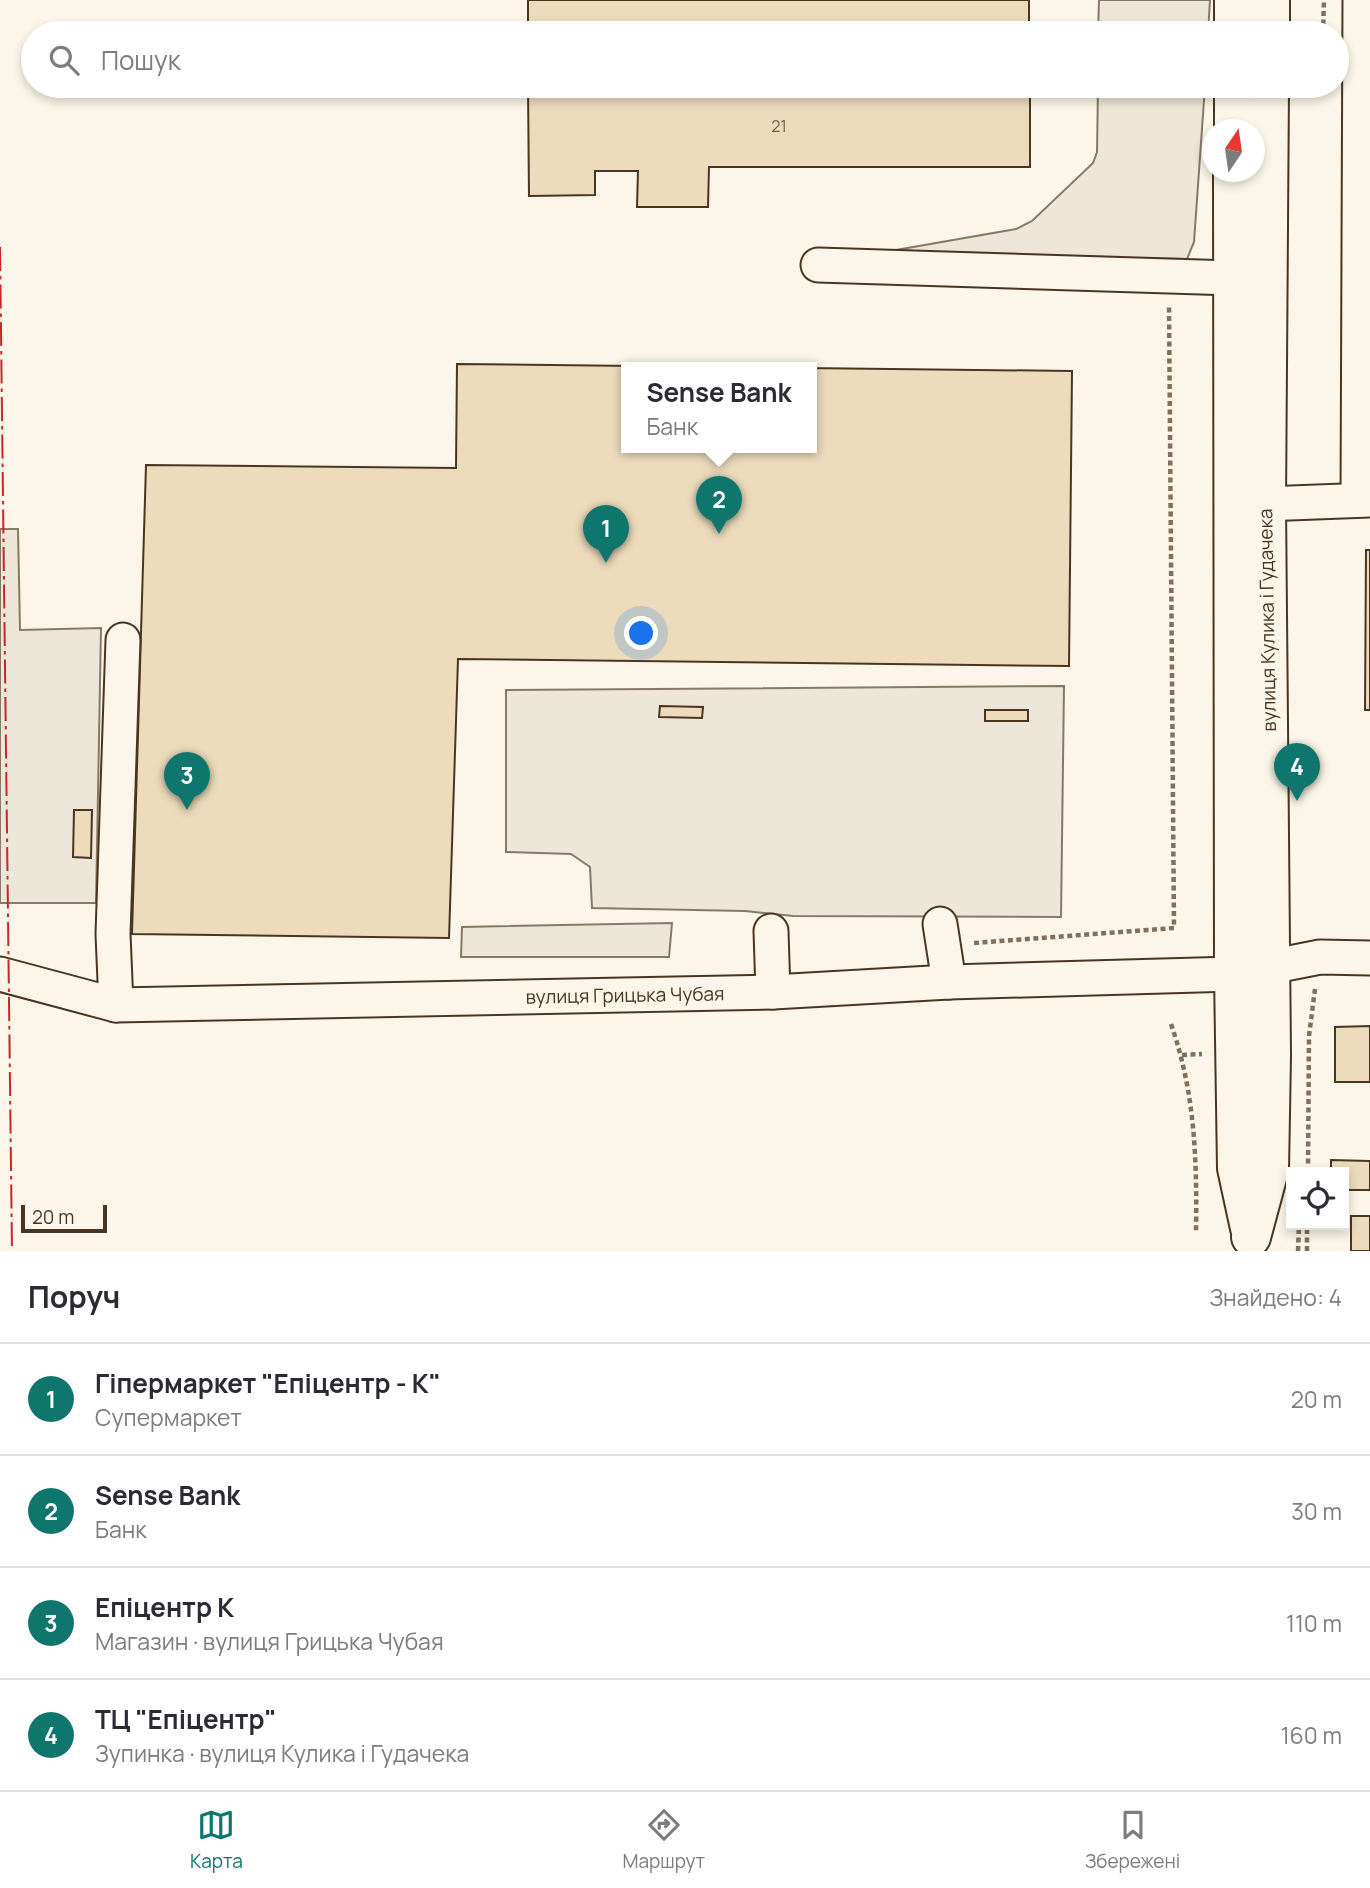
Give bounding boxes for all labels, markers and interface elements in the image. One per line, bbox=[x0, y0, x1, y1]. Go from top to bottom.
search box bbox=[21, 21, 1349, 98]
icon: search bbox=[45, 41, 83, 79]
text: Пошук bbox=[101, 42, 181, 78]
house number: 21 bbox=[771, 115, 787, 137]
north arrow bbox=[1202, 119, 1265, 182]
popup bbox=[621, 362, 817, 453]
text: Sense Bank bbox=[646, 374, 792, 410]
text: Банк bbox=[646, 410, 698, 442]
pin: 2 bbox=[696, 476, 742, 534]
pin: 1 bbox=[583, 505, 629, 563]
street label: вулиця Кулика і Гудачека bbox=[1252, 508, 1282, 732]
your location bbox=[624, 616, 658, 650]
pin: 4 bbox=[1274, 743, 1320, 801]
pin: 3 bbox=[164, 752, 210, 810]
street label: вулиця Грицька Чубая bbox=[525, 980, 725, 1010]
map controls bbox=[1286, 1167, 1349, 1230]
button: locate bbox=[1286, 1167, 1349, 1230]
scale bar bbox=[21, 1202, 107, 1234]
text: 20 m bbox=[32, 1204, 74, 1230]
text: Поруч bbox=[28, 1276, 120, 1317]
text: Знайдено: 4 bbox=[1209, 1281, 1342, 1313]
text: Гіпермаркет "Епіцентр - К" bbox=[95, 1365, 441, 1401]
text: 1 bbox=[46, 1383, 56, 1415]
text: 20 m bbox=[1291, 1383, 1342, 1415]
text: Супермаркет bbox=[95, 1401, 242, 1433]
text: Sense Bank bbox=[95, 1477, 240, 1513]
text: 2 bbox=[44, 1495, 58, 1527]
text: 30 m bbox=[1291, 1495, 1342, 1527]
text: Банк bbox=[95, 1513, 147, 1545]
text: Епіцентр К bbox=[95, 1589, 234, 1625]
text: 3 bbox=[44, 1607, 58, 1639]
text: 110 m bbox=[1286, 1607, 1342, 1639]
text: Магазин · вулиця Грицька Чубая bbox=[95, 1625, 444, 1657]
text: ТЦ "Епіцентр" bbox=[95, 1701, 277, 1737]
text: 4 bbox=[44, 1719, 58, 1751]
text: 160 m bbox=[1281, 1719, 1342, 1751]
text: Зупинка · вулиця Кулика і Гудачека bbox=[95, 1737, 469, 1769]
tab: Карта bbox=[190, 1806, 243, 1874]
tab: Маршрут bbox=[623, 1806, 705, 1874]
tab: Збережені bbox=[1085, 1806, 1180, 1874]

